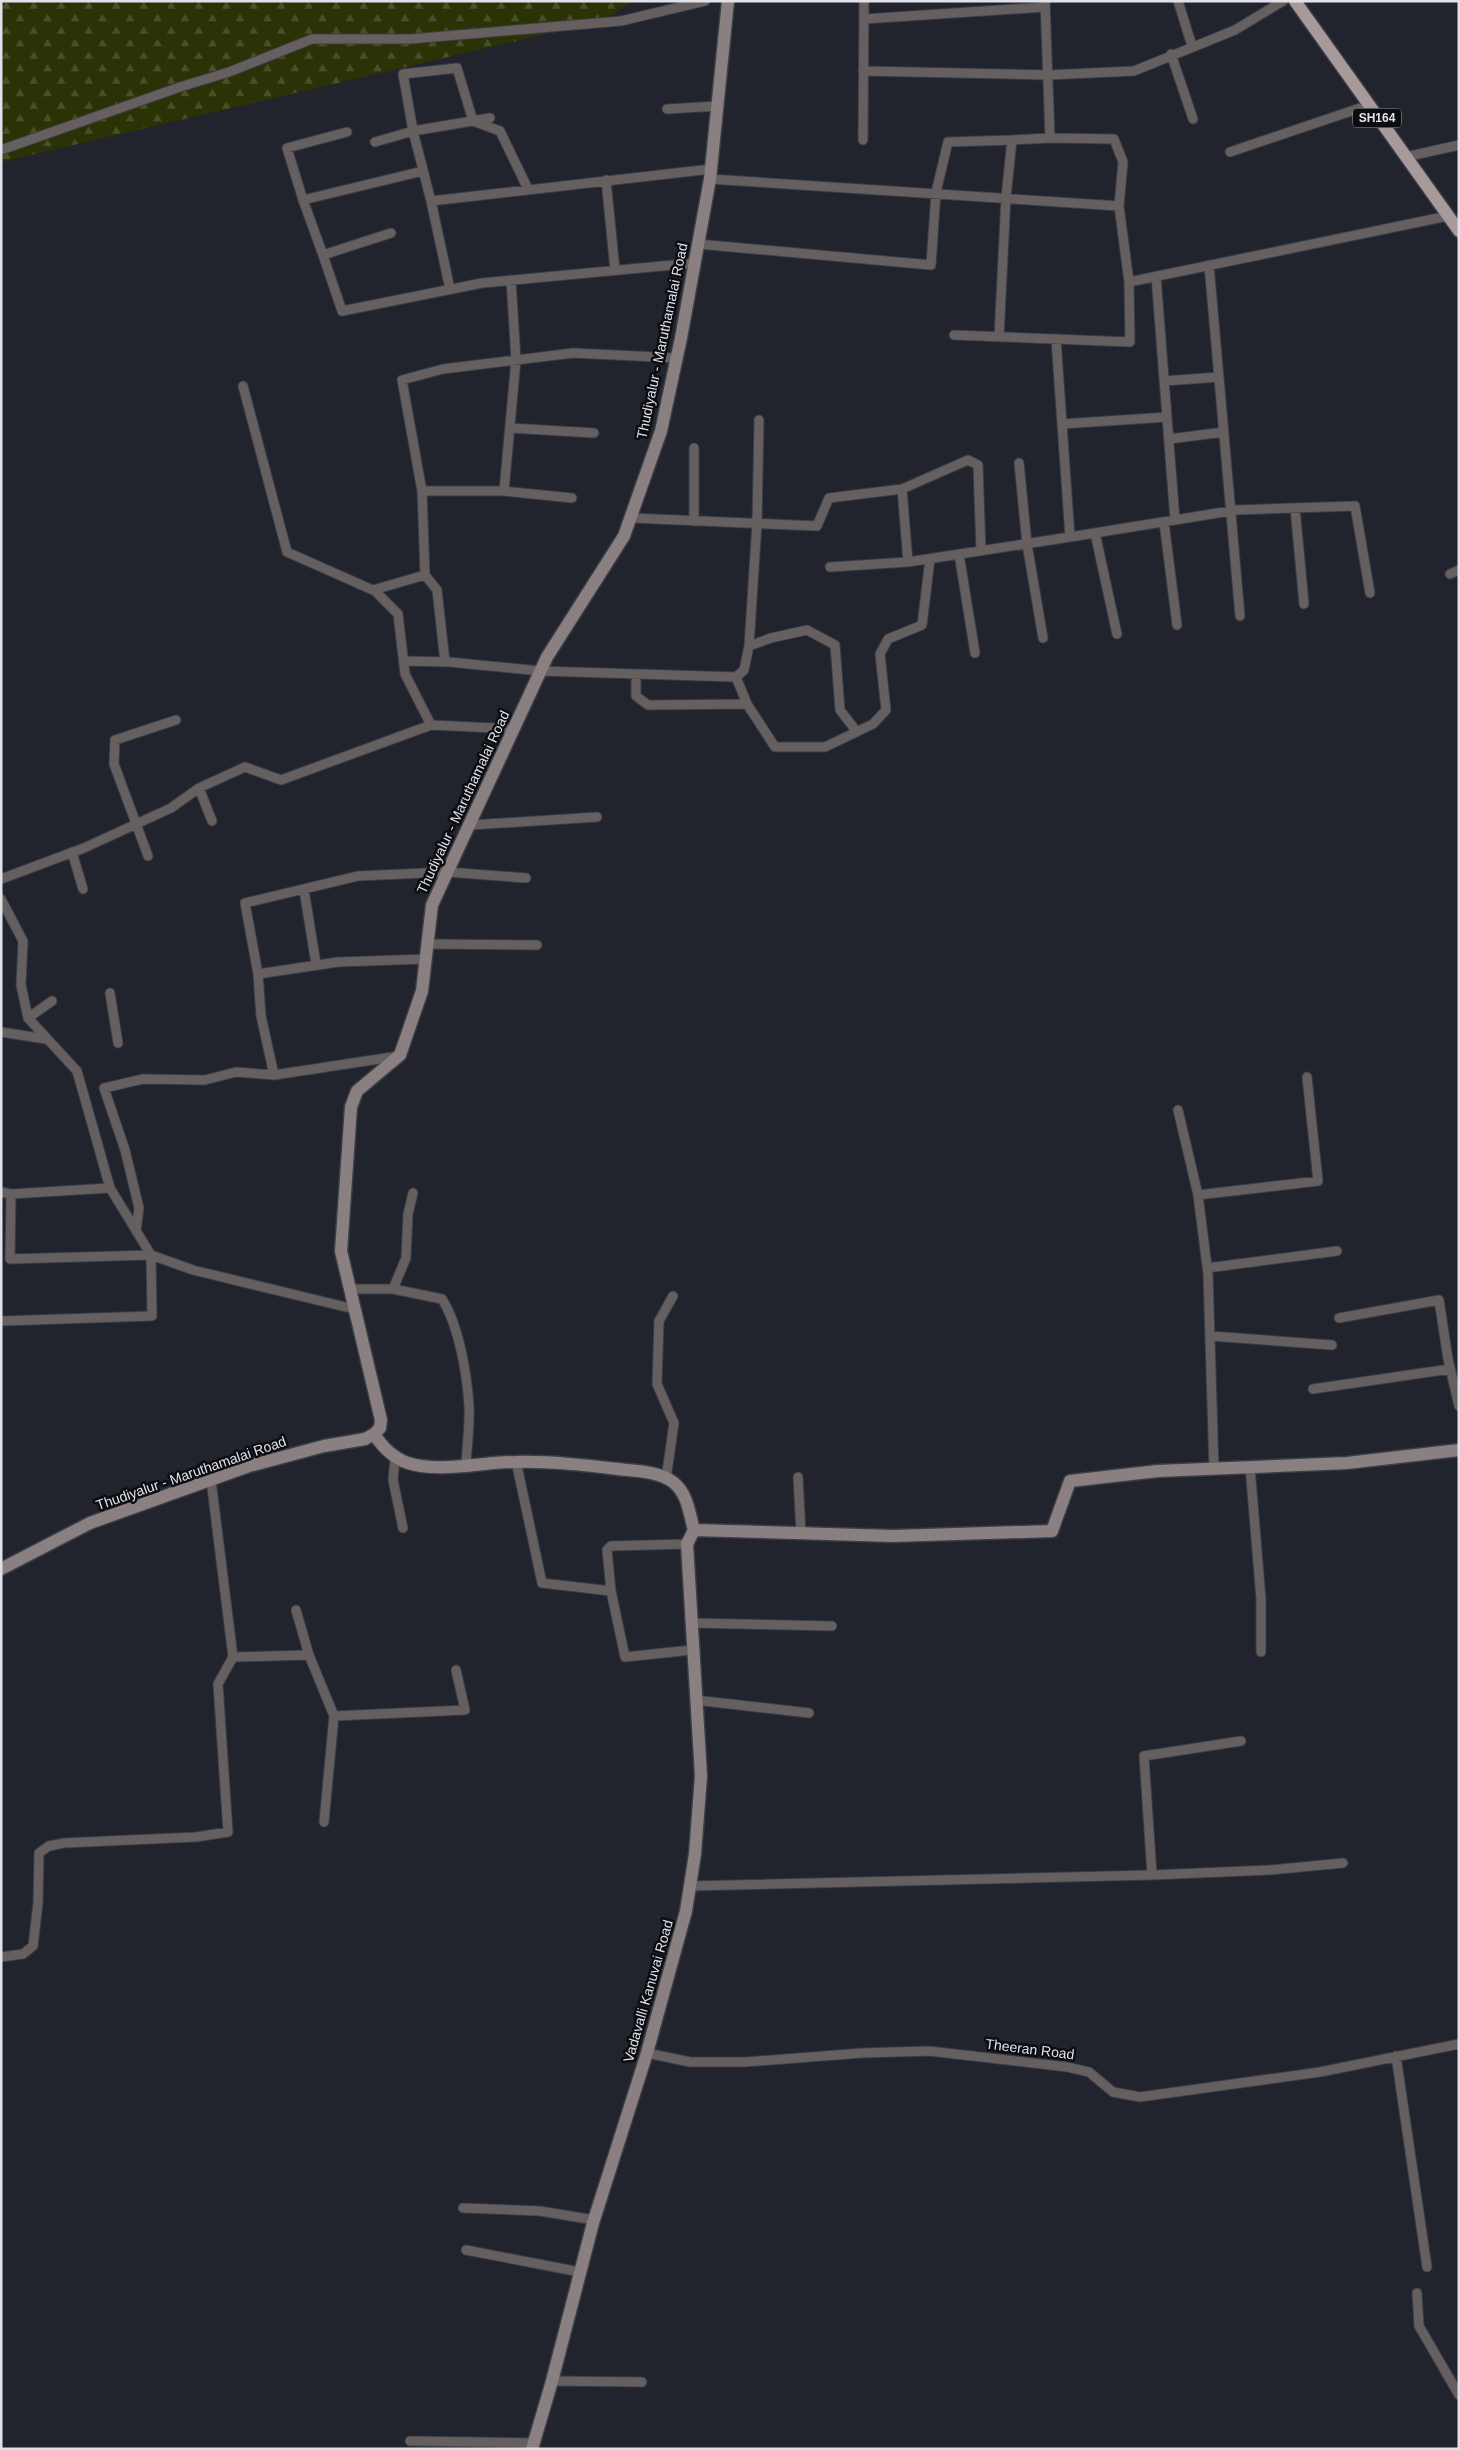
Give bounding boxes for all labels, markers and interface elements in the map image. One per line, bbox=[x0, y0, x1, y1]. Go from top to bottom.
road number: SH164 bbox=[1353, 109, 1401, 128]
street label: Thudiyalur - Maruthamalai Road bbox=[633, 242, 691, 440]
street label: Thudiyalur - Maruthamalai Road bbox=[413, 708, 513, 896]
street label: Thudiyalur - Maruthamalai Road bbox=[94, 1433, 288, 1513]
street label: Vadavalli Kanuvai Road bbox=[620, 1918, 676, 2064]
street label: Theeran Road bbox=[985, 2036, 1075, 2062]

